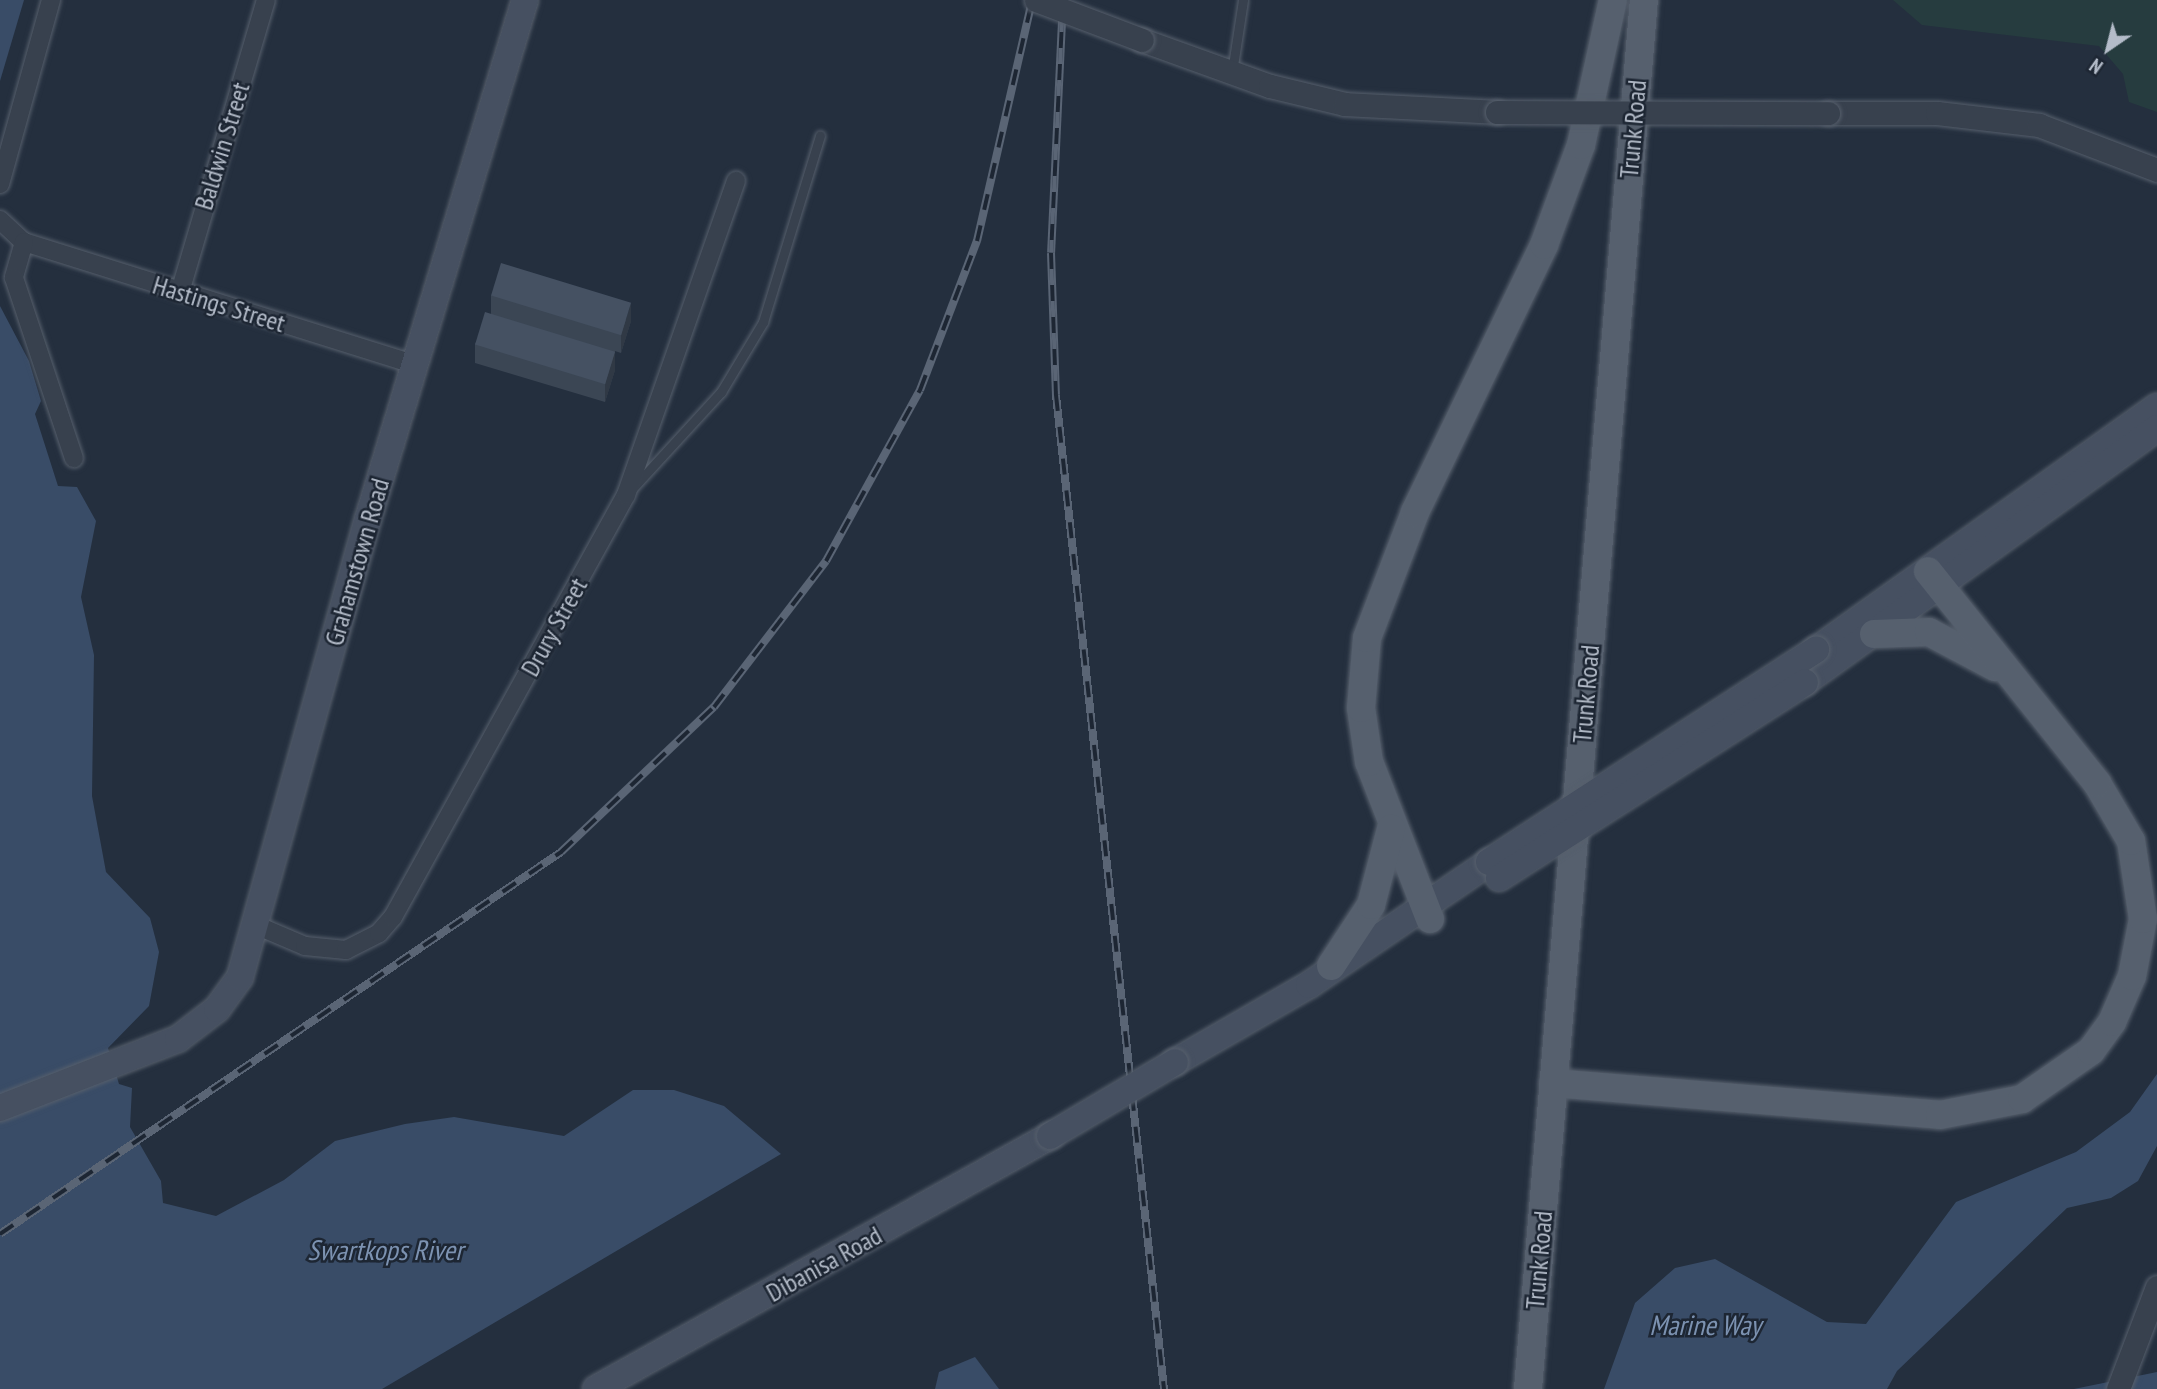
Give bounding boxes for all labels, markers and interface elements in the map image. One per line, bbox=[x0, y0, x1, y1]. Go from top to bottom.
north arrow bbox=[2073, 14, 2143, 84]
text: N bbox=[2085, 53, 2107, 79]
street label: Baldwin Street bbox=[188, 78, 256, 214]
street label: Trunk Road bbox=[1613, 78, 1653, 180]
street label: Hastings Street bbox=[149, 269, 289, 339]
street label: Grahamstown Road bbox=[318, 475, 396, 649]
street label: Drury Street bbox=[514, 572, 594, 682]
street label: Trunk Road bbox=[1566, 643, 1606, 745]
street label: Trunk Road bbox=[1519, 1209, 1559, 1311]
street label: Dibanisa Road bbox=[761, 1220, 887, 1308]
water label: Swartkops River bbox=[307, 1233, 463, 1267]
water label: Marine Way bbox=[1649, 1308, 1761, 1342]

